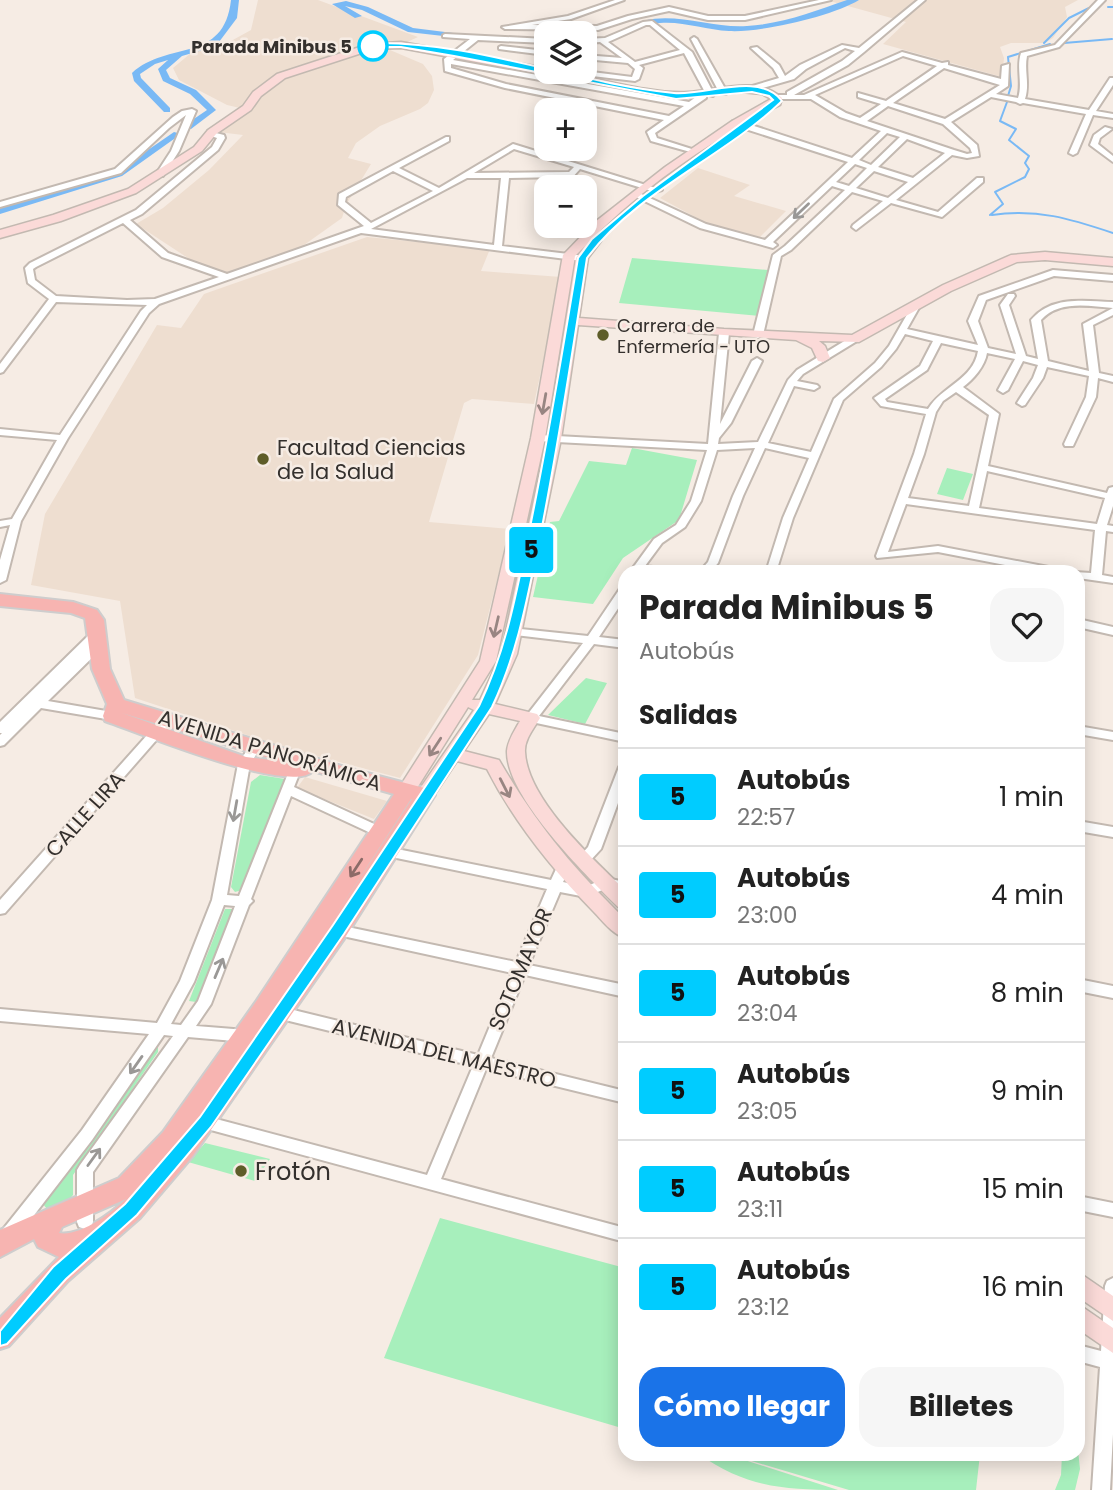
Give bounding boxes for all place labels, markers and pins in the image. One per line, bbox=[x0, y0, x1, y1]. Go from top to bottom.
marker: Parada Minibus 5 bbox=[358, 31, 388, 61]
place label: Parada Minibus 5 bbox=[191, 34, 352, 59]
place label: Carrera de Enfermería - UTO bbox=[617, 313, 770, 359]
marker: Carrera de Enfermería - UTO bbox=[595, 327, 611, 343]
place label: Facultad Ciencias de la Salud bbox=[277, 433, 466, 486]
marker: Facultad Ciencias de la Salud bbox=[255, 451, 271, 467]
place label: Frotón bbox=[255, 1155, 331, 1188]
marker: Frotón bbox=[233, 1163, 249, 1179]

